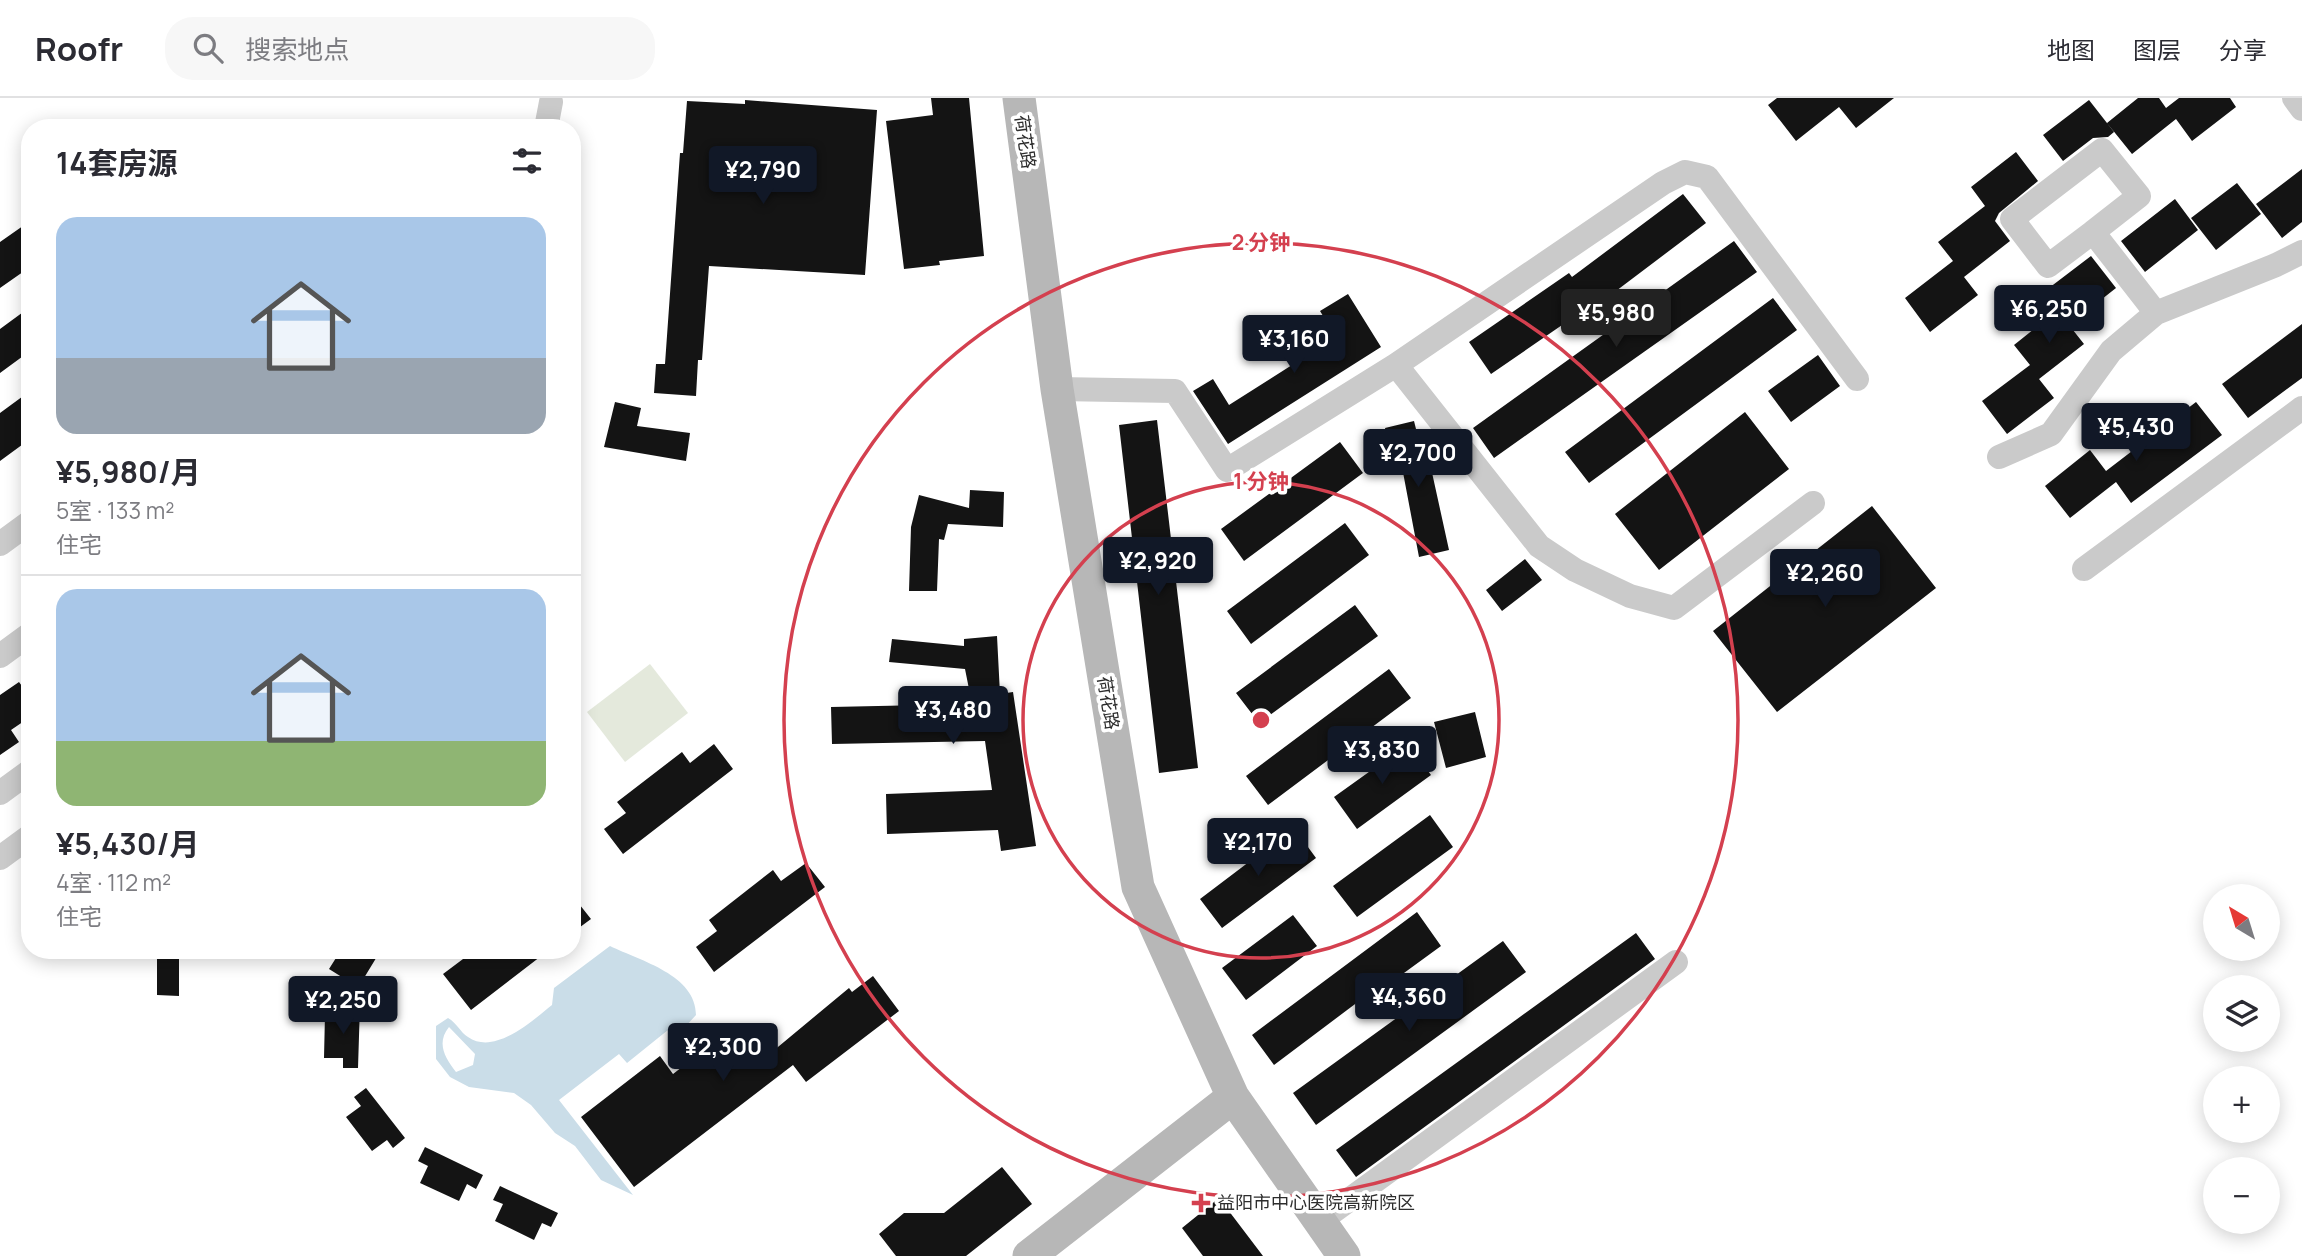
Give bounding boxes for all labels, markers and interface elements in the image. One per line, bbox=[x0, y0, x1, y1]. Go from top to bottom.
search box bbox=[165, 17, 655, 80]
text: Roofr bbox=[35, 26, 123, 71]
icon: search bbox=[189, 29, 227, 67]
text: 搜索地点 bbox=[245, 31, 349, 67]
text: 地图 bbox=[2047, 33, 2095, 66]
text: 图层 bbox=[2133, 33, 2181, 66]
text: 分享 bbox=[2219, 33, 2267, 66]
street label: 荷花路 bbox=[1010, 113, 1042, 170]
text: 14套房源 bbox=[56, 142, 177, 183]
icon: filters bbox=[508, 142, 546, 180]
pin: ¥2,790 bbox=[706, 146, 820, 206]
text: ¥2,790 bbox=[725, 153, 801, 185]
text: 2 分钟 bbox=[1232, 228, 1290, 256]
icon: home bbox=[238, 263, 364, 389]
pin: ¥6,250 bbox=[1992, 286, 2106, 345]
pin: ¥5,980 bbox=[1559, 289, 1673, 349]
text: ¥6,250 bbox=[2010, 292, 2088, 324]
text: ¥5,980 bbox=[1577, 296, 1655, 328]
pin: ¥3,160 bbox=[1237, 316, 1351, 375]
text: ¥3,160 bbox=[1258, 322, 1330, 354]
pin: ¥5,430 bbox=[2079, 404, 2193, 463]
text: ¥5,430 bbox=[2097, 410, 2175, 442]
pin: ¥2,700 bbox=[1361, 430, 1475, 489]
text: ¥2,700 bbox=[1379, 436, 1457, 468]
text: ¥5,980/月 bbox=[56, 451, 201, 492]
text: 1 分钟 bbox=[1233, 467, 1289, 495]
text: 5室 · 133 m² bbox=[56, 494, 174, 526]
text: 住宅 bbox=[56, 528, 102, 560]
pin: ¥2,920 bbox=[1101, 538, 1215, 597]
text: ¥2,920 bbox=[1119, 544, 1197, 576]
pin: ¥2,260 bbox=[1768, 550, 1882, 609]
text: ¥2,260 bbox=[1786, 556, 1864, 588]
icon: home bbox=[238, 635, 364, 761]
street label: 荷花路 bbox=[1093, 674, 1125, 731]
pin: ¥3,480 bbox=[896, 686, 1010, 746]
text: ¥3,480 bbox=[914, 693, 992, 725]
centre of rings bbox=[1249, 708, 1273, 732]
pin: ¥3,830 bbox=[1325, 726, 1439, 786]
text: ¥3,830 bbox=[1343, 733, 1421, 765]
pin: ¥2,170 bbox=[1201, 818, 1315, 878]
text: ¥5,430/月 bbox=[56, 823, 199, 864]
text: ¥2,170 bbox=[1223, 825, 1293, 857]
text: 4室 · 112 m² bbox=[56, 866, 171, 898]
north arrow bbox=[2203, 884, 2280, 961]
map controls bbox=[2203, 884, 2280, 1234]
text: 住宅 bbox=[56, 900, 102, 932]
pin: ¥4,360 bbox=[1352, 974, 1466, 1033]
button: layers bbox=[2203, 975, 2280, 1052]
pin: ¥2,250 bbox=[286, 976, 400, 1036]
text: ¥4,360 bbox=[1371, 980, 1447, 1012]
text: ¥2,250 bbox=[304, 983, 382, 1015]
pin: ¥2,300 bbox=[666, 1024, 780, 1083]
text: ¥2,300 bbox=[684, 1030, 762, 1062]
button: + bbox=[2203, 1066, 2280, 1143]
button: − bbox=[2203, 1157, 2280, 1234]
place label: 益阳市中心医院高新院区 bbox=[1217, 1190, 1415, 1214]
marker: 益阳市中心医院高新院区 bbox=[1191, 1193, 1211, 1213]

